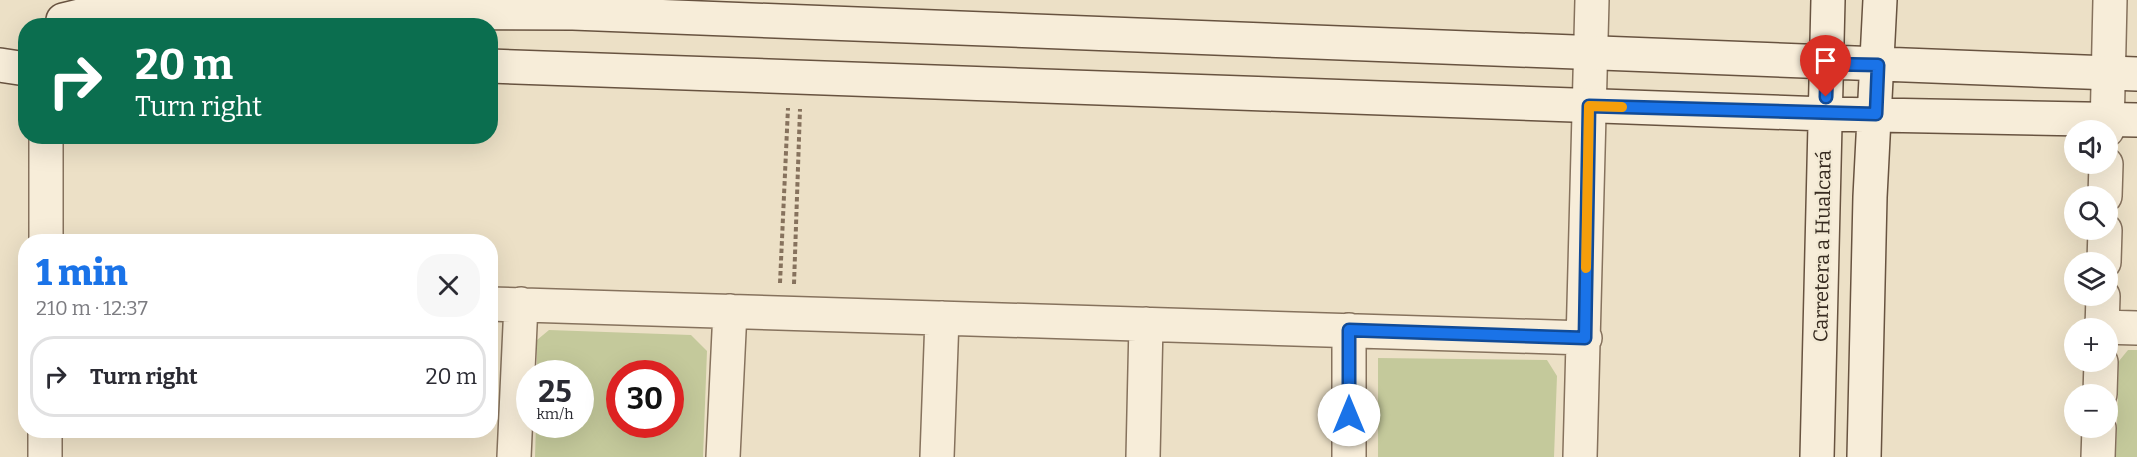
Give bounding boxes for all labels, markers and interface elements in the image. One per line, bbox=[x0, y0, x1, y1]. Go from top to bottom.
pin bbox=[1800, 35, 1851, 97]
text: 20 m bbox=[135, 40, 233, 90]
icon: right bbox=[36, 42, 114, 120]
icon: arrive bbox=[1809, 44, 1842, 77]
text: Turn right bbox=[135, 91, 262, 123]
map controls bbox=[2064, 120, 2118, 438]
button: sound bbox=[2064, 120, 2118, 174]
street label: Carretera a Hualcará bbox=[1808, 150, 1836, 342]
button: search bbox=[2064, 186, 2118, 240]
text: 1 min bbox=[36, 251, 128, 295]
button: layers bbox=[2064, 252, 2118, 306]
button: close bbox=[417, 254, 480, 317]
text: 210 m · 12:37 bbox=[36, 296, 148, 320]
button: + bbox=[2064, 318, 2118, 372]
icon: right bbox=[39, 360, 72, 393]
speed limit sign: 30 bbox=[606, 360, 684, 438]
text: Turn right bbox=[90, 363, 198, 390]
text: 20 m bbox=[426, 363, 477, 390]
text: 25 bbox=[538, 374, 572, 410]
position arrow bbox=[1317, 383, 1381, 447]
button: − bbox=[2064, 384, 2118, 438]
text: km/h bbox=[536, 405, 574, 423]

